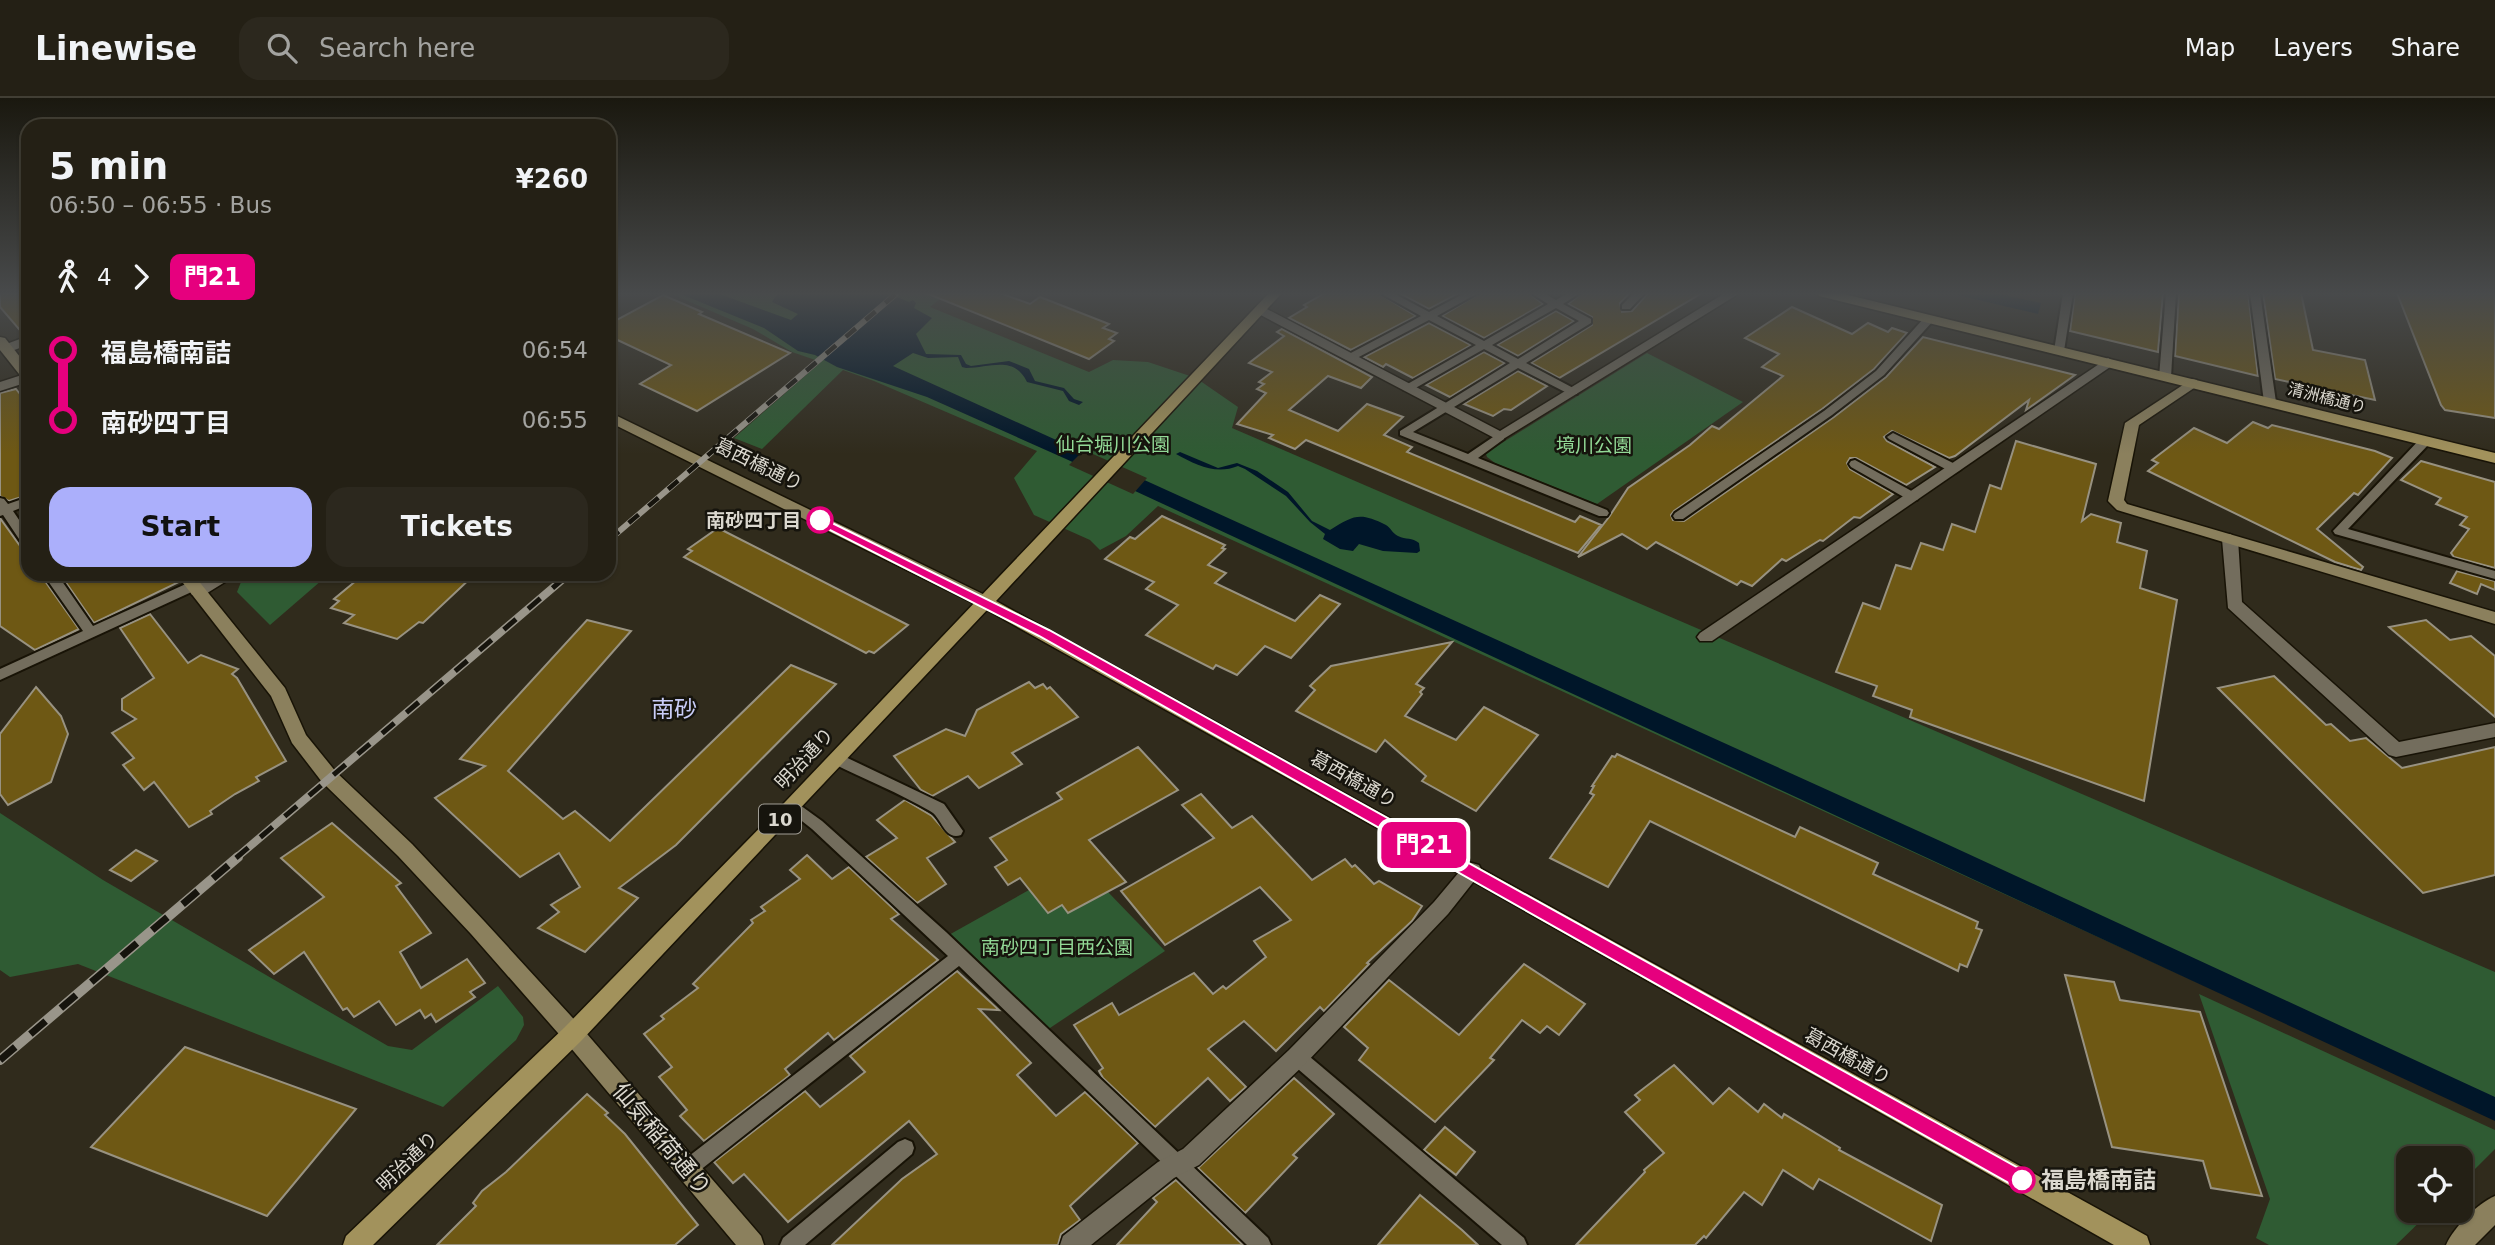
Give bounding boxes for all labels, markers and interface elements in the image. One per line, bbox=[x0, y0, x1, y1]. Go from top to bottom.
search box bbox=[239, 17, 729, 80]
text: Linewise bbox=[35, 29, 197, 68]
icon: search bbox=[263, 29, 301, 67]
text: Search here bbox=[319, 33, 475, 63]
text: Map bbox=[2185, 34, 2235, 62]
text: Layers bbox=[2273, 34, 2353, 62]
text: Share bbox=[2391, 34, 2460, 62]
text: 5 min bbox=[49, 144, 168, 188]
text: ¥260 bbox=[516, 164, 588, 194]
text: 06:50 – 06:55 · Bus bbox=[49, 192, 272, 218]
icon: walk bbox=[49, 258, 87, 296]
icon: forward bbox=[122, 258, 160, 296]
text: 門21 bbox=[184, 263, 241, 291]
text: 4 bbox=[97, 264, 112, 290]
text: 06:54 bbox=[522, 337, 588, 363]
text: 福島橋南詰 bbox=[101, 338, 231, 368]
street label: 清洲橋通り bbox=[2286, 379, 2368, 417]
text: 06:55 bbox=[522, 407, 588, 433]
text: 南砂四丁目 bbox=[101, 408, 231, 438]
street label: 葛西橋通り bbox=[711, 433, 807, 495]
park label: 仙台堀川公園 bbox=[1056, 433, 1170, 455]
park label: 境川公園 bbox=[1556, 434, 1632, 456]
button: Start bbox=[49, 487, 312, 567]
button: Tickets bbox=[326, 487, 588, 567]
marker: 南砂四丁目 bbox=[807, 507, 833, 533]
place label: 南砂四丁目 bbox=[706, 509, 801, 531]
district label: 南砂 bbox=[651, 696, 697, 722]
street label: 明治通り bbox=[770, 723, 838, 793]
street label: 葛西橋通り bbox=[1307, 746, 1401, 812]
road number: 10 bbox=[759, 804, 801, 834]
line badge: 門21 bbox=[1384, 822, 1464, 868]
text: 門21 bbox=[1395, 831, 1453, 859]
park label: 南砂四丁目西公園 bbox=[981, 936, 1133, 958]
street label: 葛西橋通り bbox=[1801, 1023, 1895, 1089]
street label: 仙気稲荷通り bbox=[608, 1078, 716, 1200]
street label: 明治通り bbox=[372, 1127, 442, 1195]
map controls bbox=[2396, 1146, 2473, 1223]
button: locate bbox=[2396, 1146, 2473, 1223]
marker: 福島橋南詰 bbox=[2009, 1167, 2035, 1193]
place label: 福島橋南詰 bbox=[2041, 1167, 2156, 1193]

